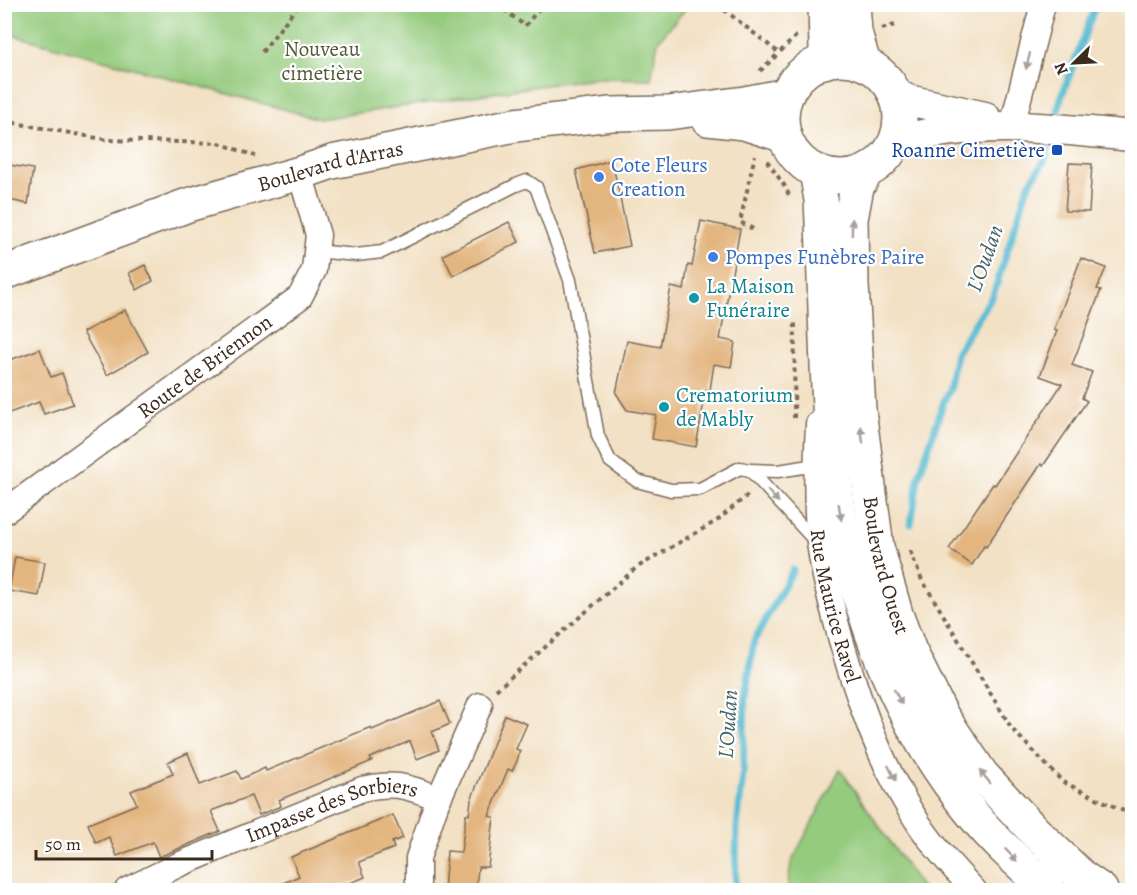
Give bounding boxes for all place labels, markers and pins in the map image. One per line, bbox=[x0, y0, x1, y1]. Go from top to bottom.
place label: Roanne Cimetière bbox=[891, 136, 1045, 164]
marker: Roanne Cimetière bbox=[1050, 143, 1064, 157]
place label: Cote Fleurs Creation bbox=[611, 151, 708, 203]
marker: Cote Fleurs Creation bbox=[592, 170, 606, 184]
place label: Pompes Funèbres Paire bbox=[725, 243, 924, 271]
marker: Pompes Funèbres Paire bbox=[706, 250, 720, 264]
place label: La Maison Funéraire bbox=[706, 272, 794, 324]
marker: La Maison Funéraire bbox=[687, 291, 701, 305]
place label: Crematorium de Mably bbox=[676, 381, 793, 433]
marker: Crematorium de Mably bbox=[657, 400, 671, 414]

